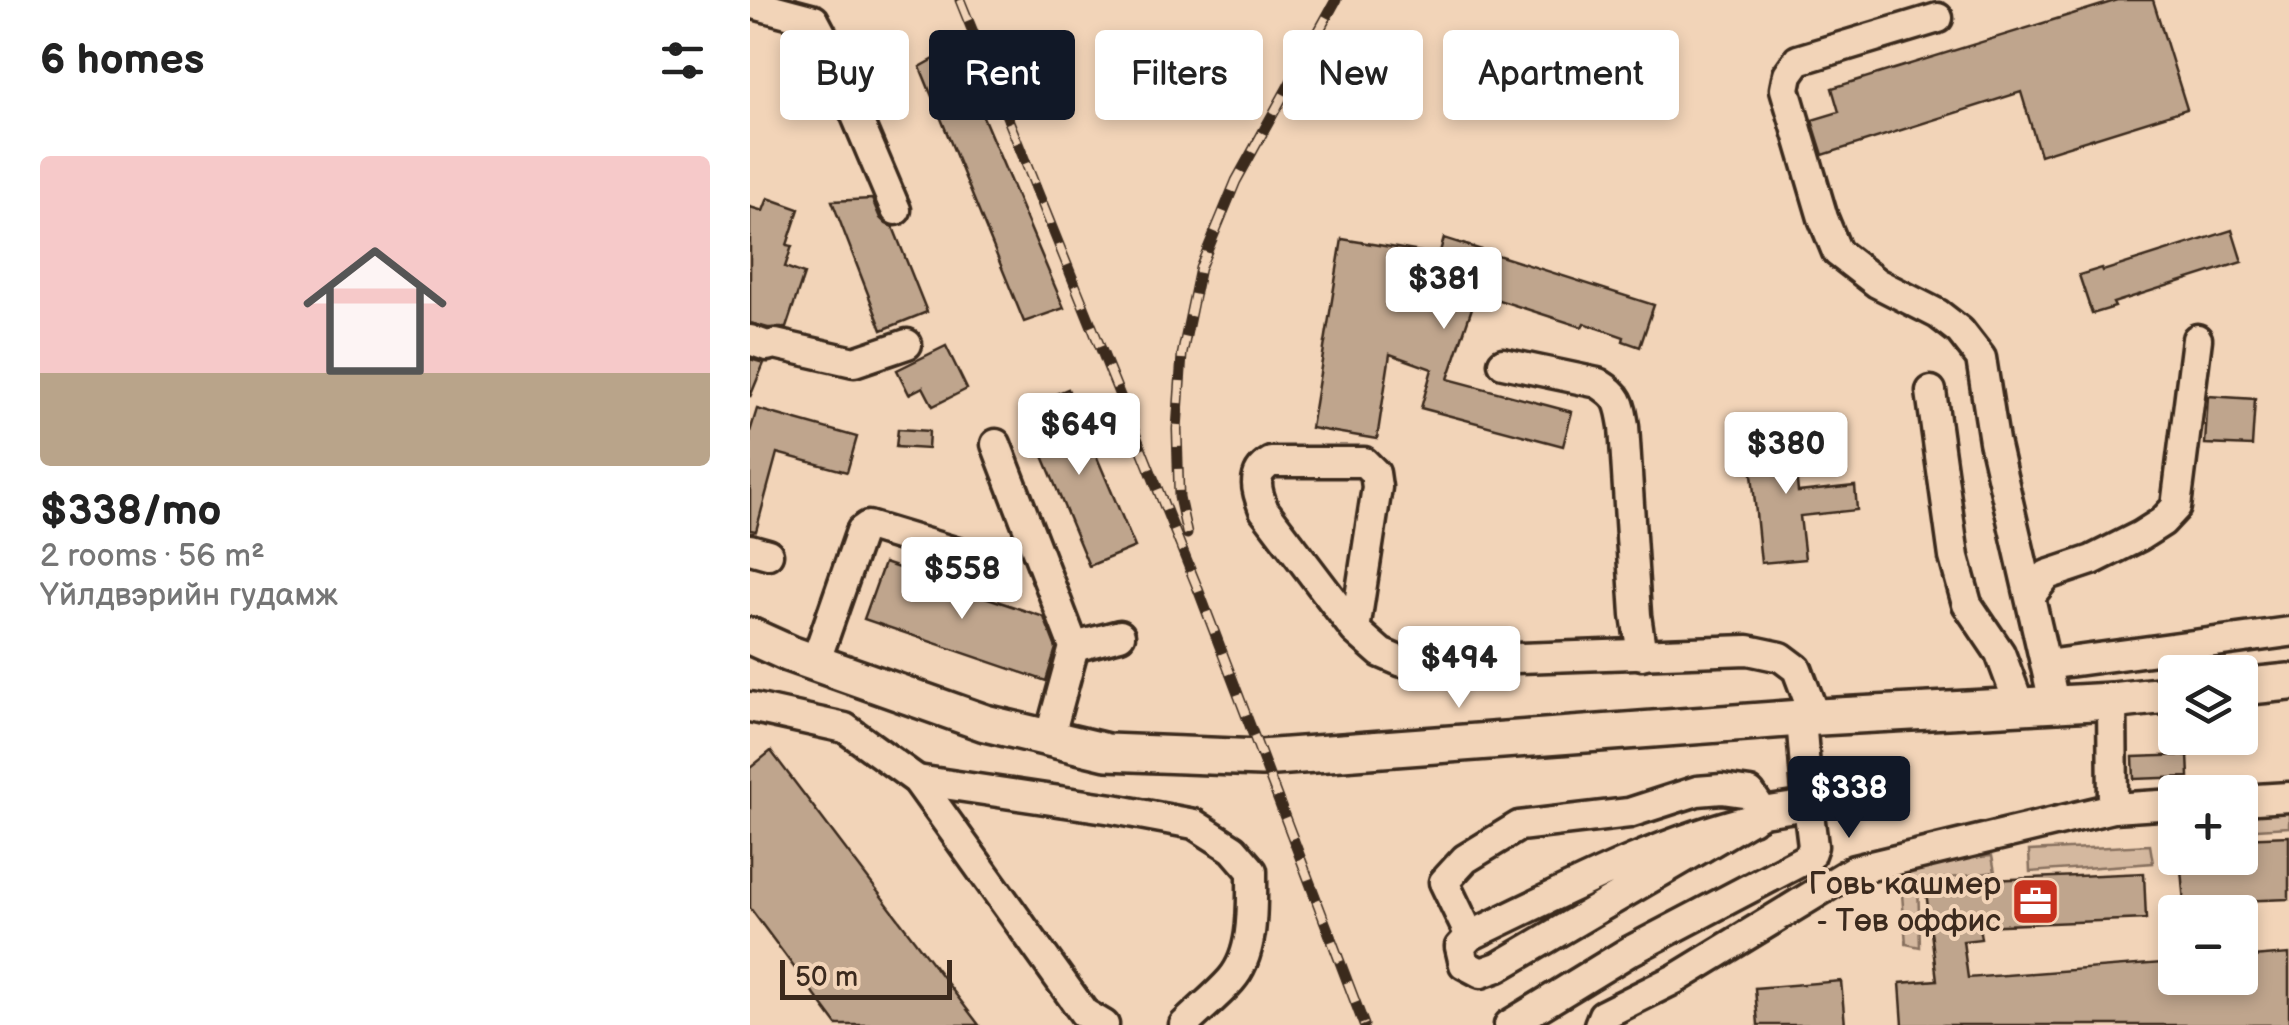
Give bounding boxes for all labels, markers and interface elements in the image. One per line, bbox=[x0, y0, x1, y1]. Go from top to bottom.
chip: Buy bbox=[780, 30, 909, 120]
chip: Rent bbox=[929, 30, 1075, 120]
chip: Filters bbox=[1095, 30, 1263, 120]
chip: New bbox=[1283, 30, 1423, 120]
chip: Apartment bbox=[1443, 30, 1679, 120]
icon: filters bbox=[655, 33, 710, 88]
text: 6 homes bbox=[40, 35, 204, 86]
icon: home bbox=[285, 221, 465, 401]
pin: $381 bbox=[1385, 247, 1503, 332]
text: $381 bbox=[1408, 260, 1480, 299]
pin: $649 bbox=[1020, 393, 1138, 478]
text: $649 bbox=[1040, 406, 1118, 445]
pin: $380 bbox=[1727, 412, 1845, 497]
text: $380 bbox=[1747, 425, 1825, 464]
text: $338/mo bbox=[40, 486, 221, 537]
text: 2 rooms · 56 m² bbox=[40, 537, 265, 576]
pin: $558 bbox=[903, 537, 1021, 622]
text: $558 bbox=[923, 550, 1001, 589]
text: Yйлдвэрийн гудамж bbox=[40, 576, 338, 615]
pin: $494 bbox=[1400, 626, 1518, 711]
text: $494 bbox=[1420, 639, 1498, 678]
map controls bbox=[2158, 655, 2258, 995]
button: layers bbox=[2158, 655, 2258, 755]
pin: $338 bbox=[1790, 756, 1908, 841]
text: $338 bbox=[1810, 769, 1888, 808]
button: + bbox=[2158, 775, 2258, 875]
place label: Говь кашмер - Төв оффис bbox=[1808, 865, 2001, 941]
office icon: Говь кашмер - Төв оффис bbox=[2010, 875, 2062, 927]
button: − bbox=[2158, 895, 2258, 995]
scale bar bbox=[780, 955, 952, 1000]
text: 50 m bbox=[795, 961, 858, 994]

